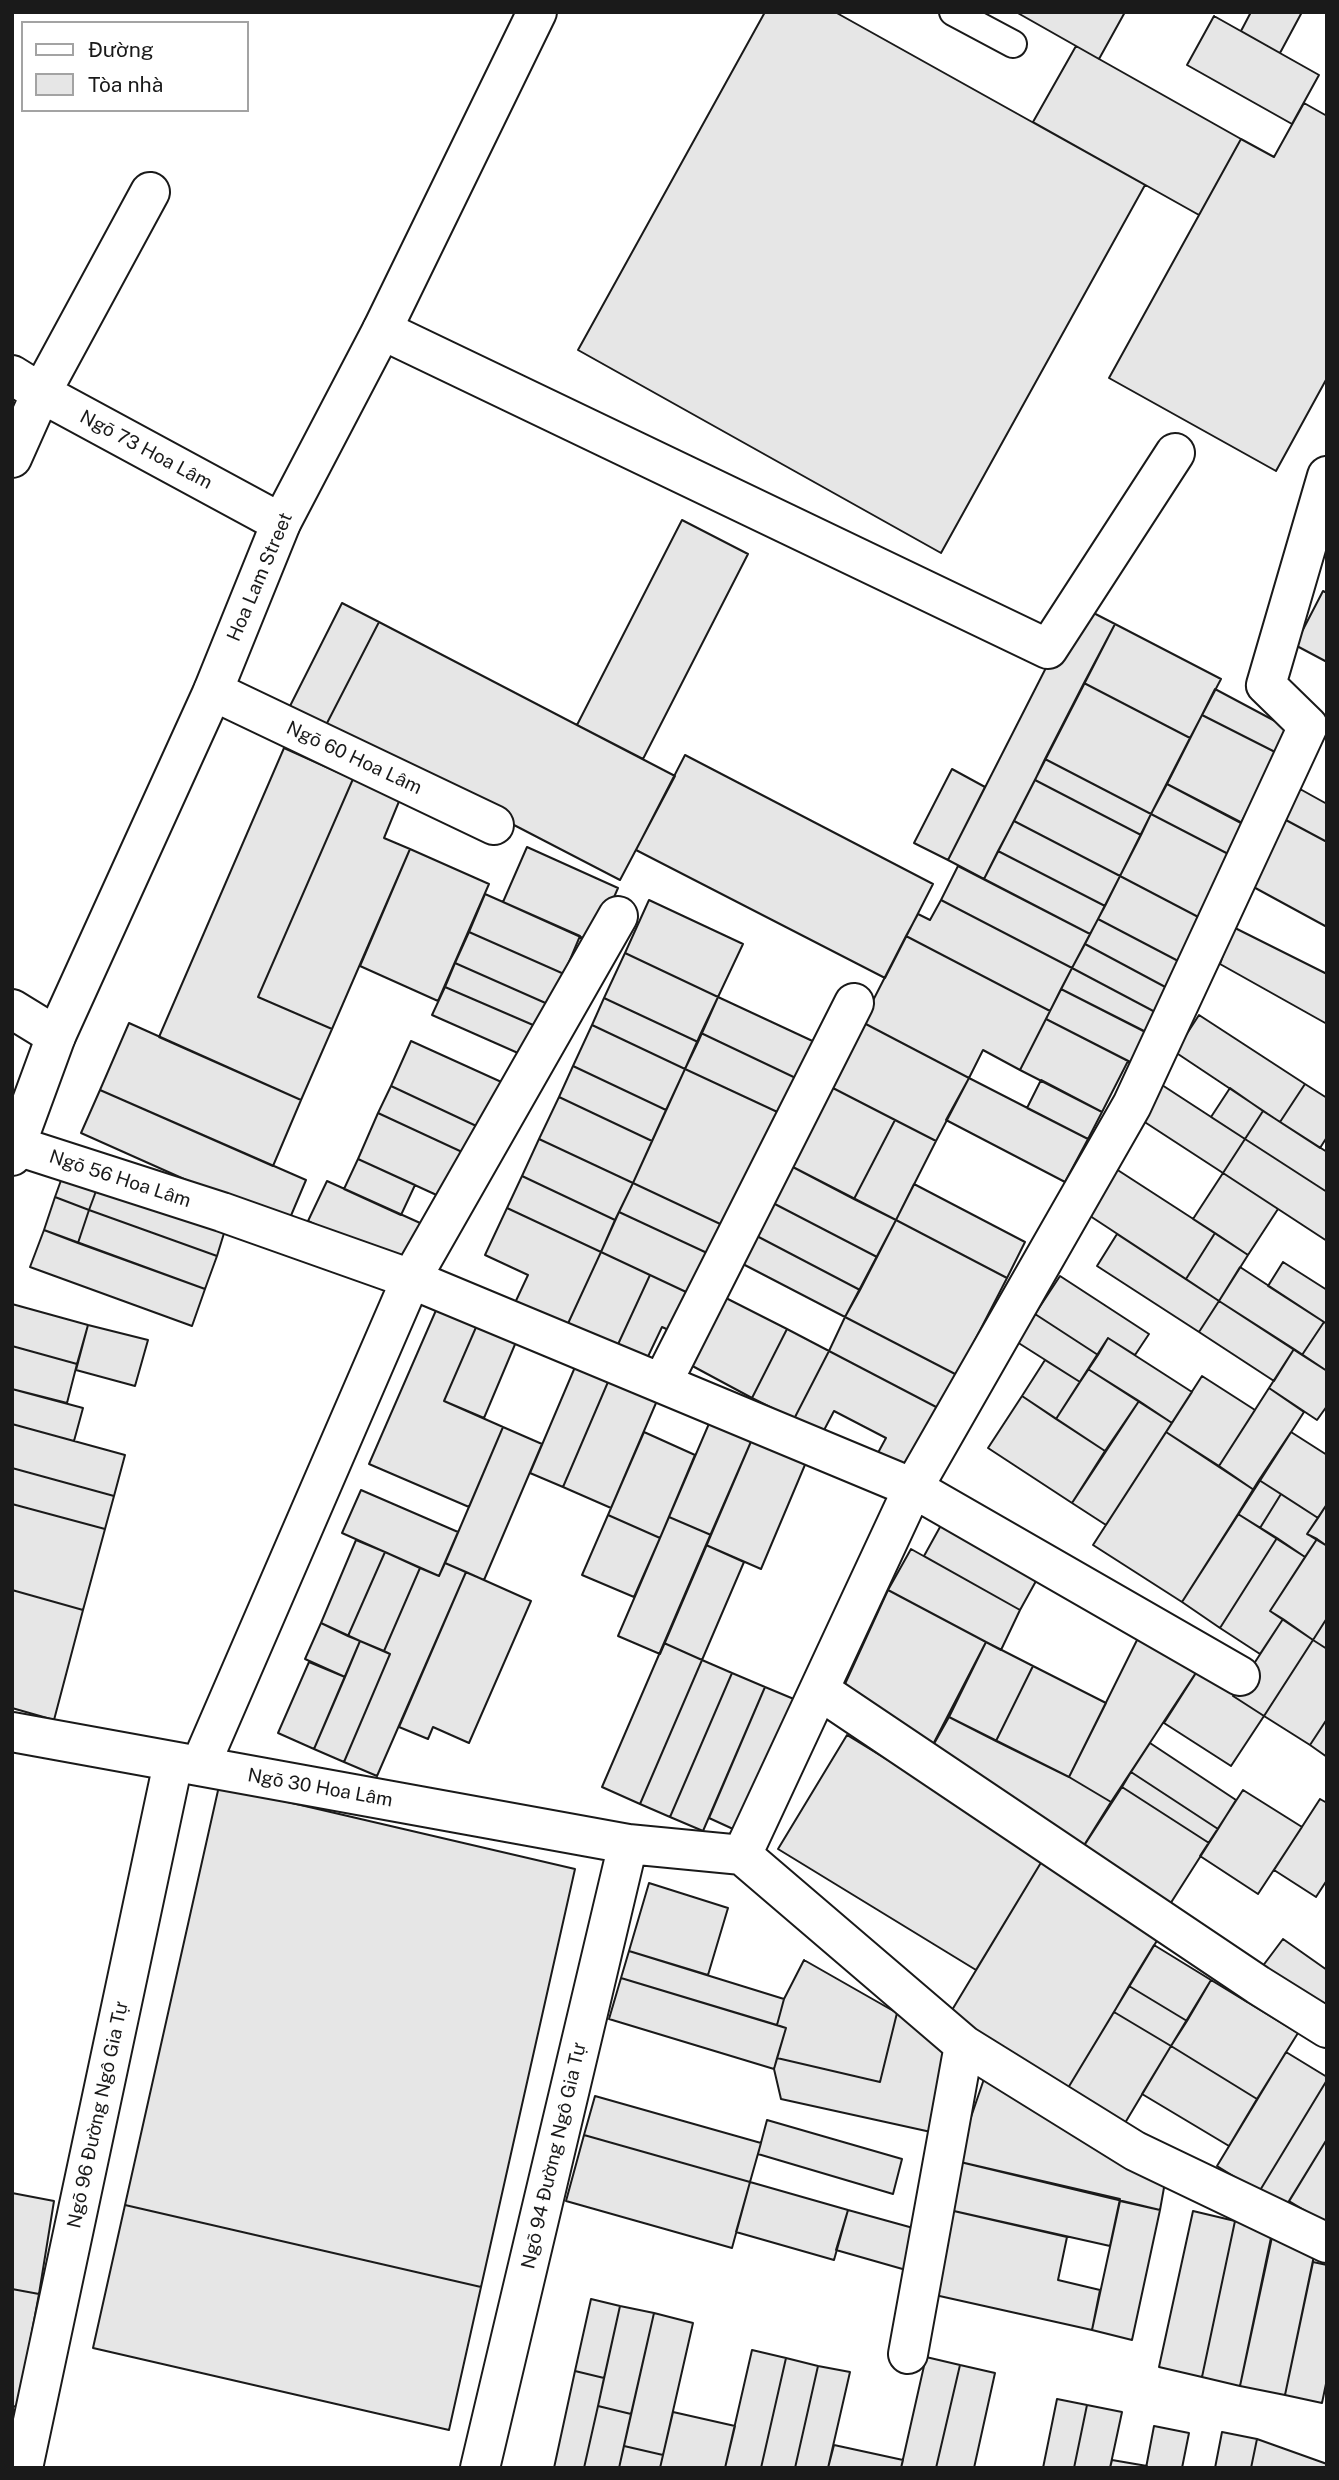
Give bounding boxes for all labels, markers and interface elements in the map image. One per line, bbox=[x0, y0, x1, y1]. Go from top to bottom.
legend bbox=[21, 21, 248, 112]
text: Đường bbox=[88, 37, 154, 62]
text: Tòa nhà bbox=[88, 72, 163, 97]
street label: Ngõ 73 Hoa Lâm bbox=[76, 406, 216, 494]
street label: Hoa Lam Street bbox=[223, 509, 297, 645]
street label: Ngõ 60 Hoa Lâm bbox=[283, 717, 425, 799]
street label: Ngõ 56 Hoa Lâm bbox=[46, 1145, 194, 1213]
street label: Ngõ 30 Hoa Lâm bbox=[246, 1764, 394, 1812]
street label: Ngõ 96 Đường Ngô Gia Tự bbox=[63, 2000, 133, 2230]
street label: Ngõ 94 Đường Ngô Gia Tự bbox=[517, 2041, 591, 2271]

